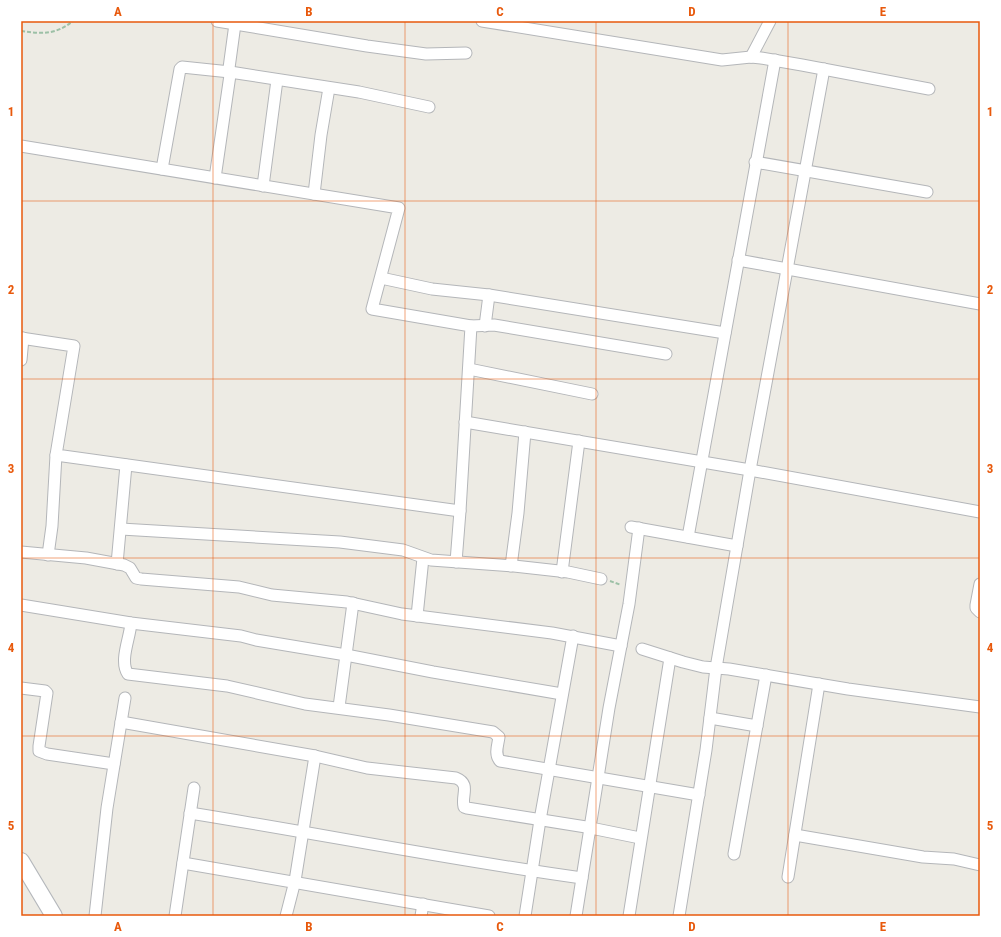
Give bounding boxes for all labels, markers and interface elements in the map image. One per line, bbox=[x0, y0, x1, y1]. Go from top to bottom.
text: A bbox=[114, 4, 122, 19]
text: B bbox=[305, 4, 313, 19]
text: C bbox=[496, 4, 504, 19]
text: D bbox=[688, 4, 696, 19]
text: E bbox=[880, 4, 887, 19]
text: 1 bbox=[8, 104, 14, 119]
text: 1 bbox=[987, 104, 993, 119]
text: 2 bbox=[8, 282, 15, 297]
text: 2 bbox=[987, 282, 994, 297]
text: 3 bbox=[8, 461, 14, 476]
text: 3 bbox=[987, 461, 993, 476]
text: 4 bbox=[8, 640, 15, 655]
text: 4 bbox=[987, 640, 994, 655]
text: 5 bbox=[8, 818, 15, 833]
text: 5 bbox=[987, 818, 994, 833]
text: A bbox=[114, 919, 122, 934]
text: B bbox=[305, 919, 313, 934]
text: C bbox=[496, 919, 504, 934]
text: D bbox=[688, 919, 696, 934]
text: E bbox=[880, 919, 887, 934]

